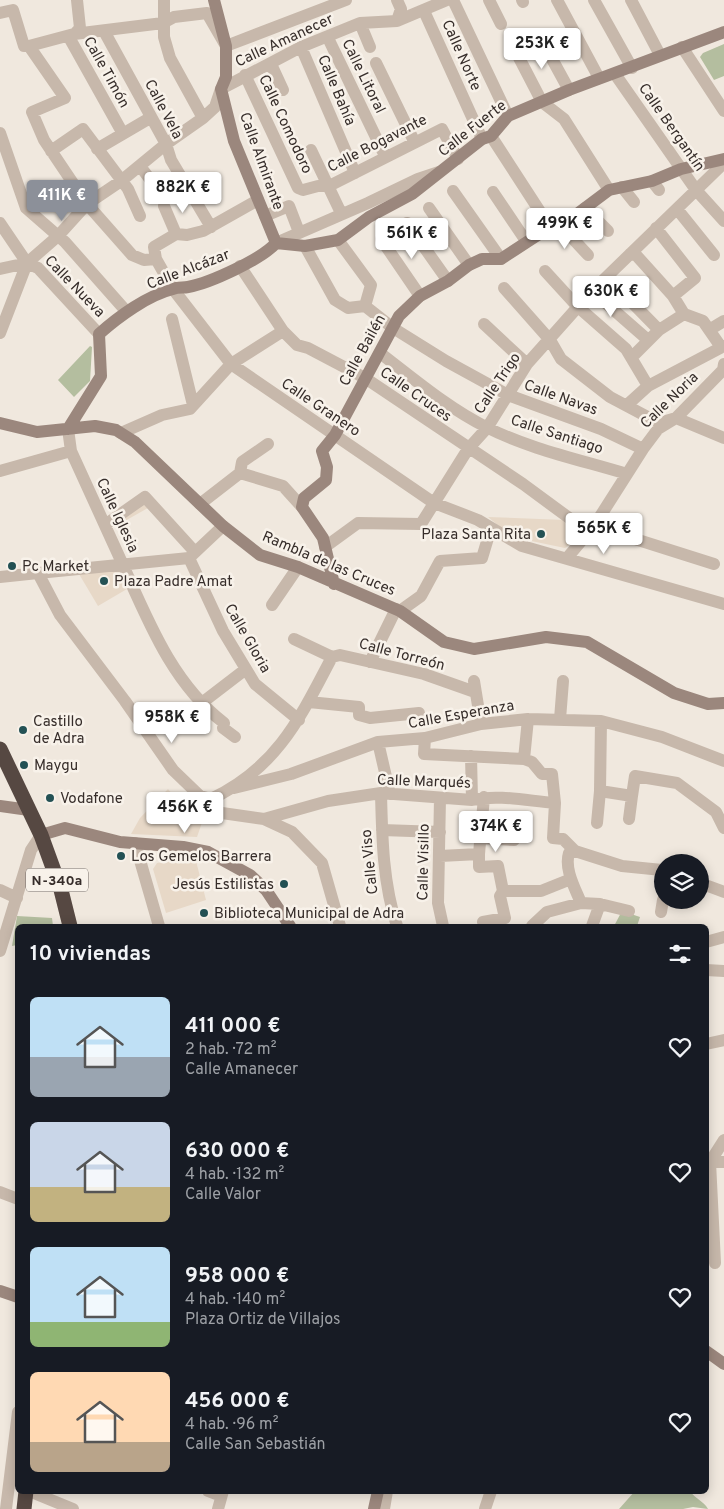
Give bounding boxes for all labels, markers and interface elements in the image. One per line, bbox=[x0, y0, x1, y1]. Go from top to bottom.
street label: Calle Amanecer bbox=[232, 10, 337, 72]
street label: Calle Norte bbox=[437, 17, 485, 94]
pin: 253K € bbox=[501, 28, 583, 70]
street label: Calle Timón bbox=[78, 34, 133, 112]
text: 253K € bbox=[515, 34, 569, 54]
street label: Calle Litoral bbox=[336, 36, 389, 117]
street label: Calle Bahía bbox=[312, 52, 359, 129]
street label: Calle Comodoro bbox=[253, 72, 316, 177]
street label: Calle Vela bbox=[139, 77, 186, 143]
street label: Calle Bergantín bbox=[633, 80, 708, 176]
street label: Calle Fuerte bbox=[435, 97, 511, 162]
street label: Calle Almirante bbox=[234, 110, 287, 213]
street label: Calle Bogavante bbox=[325, 111, 431, 178]
pin: 882K € bbox=[142, 172, 224, 214]
text: 882K € bbox=[155, 178, 211, 198]
pin: 411K € bbox=[21, 180, 103, 222]
text: 411K € bbox=[38, 186, 86, 206]
pin: 499K € bbox=[524, 208, 606, 250]
text: 499K € bbox=[537, 214, 593, 234]
pin: 561K € bbox=[371, 218, 453, 260]
text: 561K € bbox=[386, 224, 438, 244]
street label: Calle Alcázar bbox=[144, 246, 233, 295]
street label: Calle Nueva bbox=[40, 252, 108, 322]
pin: 630K € bbox=[570, 276, 652, 318]
text: 630K € bbox=[583, 282, 639, 302]
street label: Calle Bailén bbox=[336, 311, 391, 390]
street label: Calle Trigo bbox=[471, 349, 526, 418]
street label: Calle Cruces bbox=[376, 364, 455, 427]
street label: Calle Noria bbox=[637, 369, 703, 433]
street label: Calle Granero bbox=[277, 375, 363, 442]
street label: Calle Navas bbox=[521, 376, 600, 421]
street label: Calle Santiago bbox=[508, 412, 605, 459]
street label: Calle Iglesia bbox=[91, 475, 142, 556]
pin: 565K € bbox=[563, 512, 645, 555]
text: 565K € bbox=[577, 519, 631, 539]
place label: Plaza Santa Rita bbox=[421, 526, 531, 545]
street label: Rambla de las Cruces bbox=[259, 528, 398, 601]
marker: Plaza Santa Rita bbox=[535, 528, 547, 540]
place label: Pc Market bbox=[22, 558, 89, 577]
marker: Pc Market bbox=[6, 560, 18, 572]
place label: Plaza Padre Amat bbox=[114, 573, 233, 592]
marker: Plaza Padre Amat bbox=[98, 575, 110, 587]
street label: Calle Gloria bbox=[219, 601, 274, 677]
street label: Calle Torreón bbox=[356, 635, 447, 676]
street label: Calle Esperanza bbox=[407, 697, 516, 734]
pin: 958K € bbox=[131, 702, 213, 744]
text: 958K € bbox=[144, 708, 200, 728]
place label: Castillo de Adra bbox=[33, 713, 84, 749]
marker: Castillo de Adra bbox=[17, 724, 29, 736]
place label: Maygu bbox=[34, 757, 78, 776]
marker: Maygu bbox=[18, 759, 30, 771]
street label: Calle Marqués bbox=[377, 771, 471, 794]
place label: Vodafone bbox=[60, 790, 123, 809]
marker: Vodafone bbox=[44, 792, 56, 804]
pin: 456K € bbox=[144, 792, 226, 834]
text: 456K € bbox=[157, 798, 213, 818]
pin: 374K € bbox=[455, 810, 537, 853]
text: 374K € bbox=[470, 817, 522, 837]
street label: Calle Visillo bbox=[414, 823, 435, 901]
street label: Calle Viso bbox=[358, 828, 383, 895]
place label: Los Gemelos Barrera bbox=[131, 848, 271, 867]
marker: Los Gemelos Barrera bbox=[115, 850, 127, 862]
map controls bbox=[654, 854, 709, 909]
button: layers bbox=[654, 854, 709, 909]
road number: N-340a bbox=[26, 868, 88, 892]
place label: Jesús Estilistas bbox=[172, 876, 274, 895]
marker: Jesús Estilistas bbox=[278, 878, 290, 890]
place label: Biblioteca Municipal de Adra bbox=[214, 905, 404, 924]
marker: Biblioteca Municipal de Adra bbox=[198, 907, 210, 919]
icon: filters bbox=[666, 940, 694, 968]
text: 10 viviendas bbox=[30, 941, 151, 968]
text: 411 000 € bbox=[185, 1013, 281, 1040]
icon: home bbox=[70, 1017, 130, 1077]
icon: heart bbox=[666, 1033, 694, 1061]
text: 2 hab. · 72 m² bbox=[185, 1040, 276, 1060]
text: Calle Amanecer bbox=[185, 1060, 298, 1080]
text: 630 000 € bbox=[185, 1138, 289, 1165]
icon: home bbox=[70, 1142, 130, 1202]
icon: heart bbox=[666, 1158, 694, 1186]
text: 4 hab. · 132 m² bbox=[185, 1165, 284, 1185]
text: Calle Valor bbox=[185, 1185, 261, 1205]
text: 958 000 € bbox=[185, 1263, 289, 1290]
icon: home bbox=[70, 1267, 130, 1327]
icon: heart bbox=[666, 1283, 694, 1311]
text: 4 hab. · 140 m² bbox=[185, 1290, 285, 1310]
text: Plaza Ortiz de Villajos bbox=[185, 1310, 341, 1330]
text: 456 000 € bbox=[185, 1388, 290, 1415]
icon: home bbox=[70, 1392, 130, 1452]
icon: heart bbox=[666, 1408, 694, 1436]
text: 4 hab. · 96 m² bbox=[185, 1415, 278, 1435]
text: Calle San Sebastián bbox=[185, 1435, 326, 1455]

